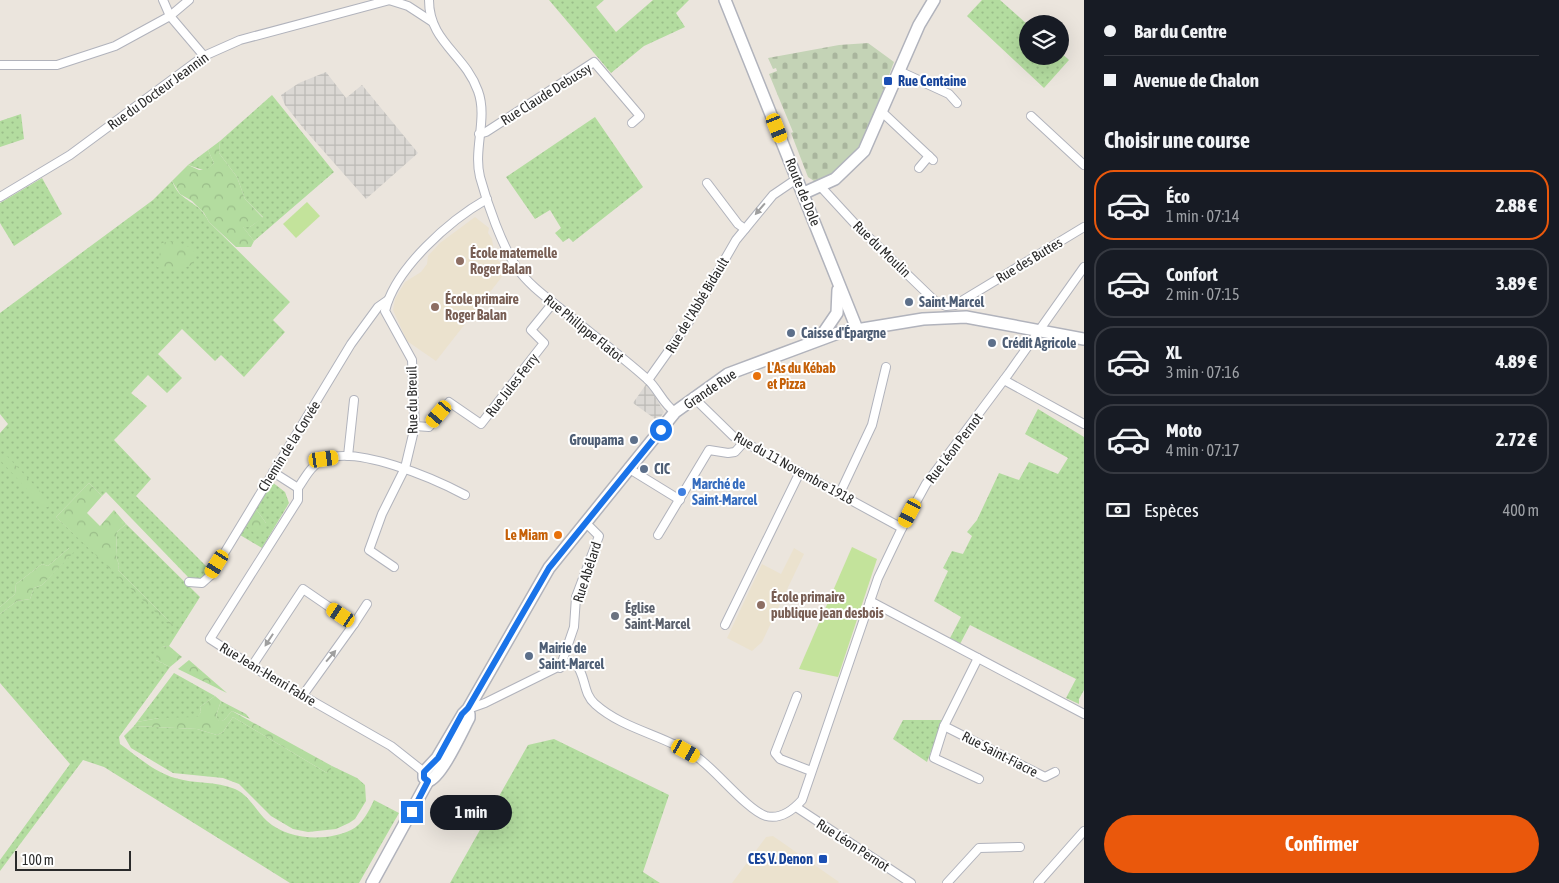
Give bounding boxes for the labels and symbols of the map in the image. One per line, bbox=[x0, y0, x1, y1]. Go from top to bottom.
street label: Rue du Docteur Jeannin bbox=[104, 49, 212, 133]
street label: Rue Claude Debussy bbox=[498, 60, 594, 128]
place label: Rue Centaine bbox=[898, 73, 966, 89]
marker: Rue Centaine bbox=[882, 75, 894, 87]
car bbox=[764, 111, 789, 145]
street label: Route de Dole bbox=[782, 156, 824, 228]
one-way arrow bbox=[755, 202, 766, 215]
street label: Rue du Moulin bbox=[850, 218, 914, 280]
street label: Rue des Buttes bbox=[993, 234, 1065, 286]
place label: École maternelle Roger Balan bbox=[470, 245, 557, 277]
street label: Rue de l'Abbé Bidault bbox=[662, 254, 732, 356]
marker: École maternelle Roger Balan bbox=[454, 255, 466, 267]
place label: École primaire Roger Balan bbox=[445, 291, 519, 323]
street label: Rue Philippe Flatot bbox=[541, 291, 627, 365]
place label: Saint-Marcel bbox=[919, 294, 984, 310]
marker: Saint-Marcel bbox=[903, 296, 915, 308]
marker: École primaire Roger Balan bbox=[429, 301, 441, 313]
place label: Caisse d'Épargne bbox=[801, 325, 886, 341]
marker: Caisse d'Épargne bbox=[785, 327, 797, 339]
place label: Crédit Agricole bbox=[1002, 335, 1076, 351]
marker: Crédit Agricole bbox=[986, 337, 998, 349]
street label: Rue Jules Ferry bbox=[482, 350, 542, 420]
place label: L'As du Kébab et Pizza bbox=[767, 360, 836, 392]
street label: Rue du Breuil bbox=[403, 365, 421, 434]
street label: Grande Rue bbox=[681, 366, 739, 412]
marker: L'As du Kébab et Pizza bbox=[751, 370, 763, 382]
street label: Chemin de la Corvée bbox=[255, 398, 323, 494]
car bbox=[423, 398, 454, 430]
street label: Rue Léon Pernot bbox=[922, 410, 986, 486]
route start bbox=[650, 419, 672, 441]
street label: Rue du 11 Novembre 1918 bbox=[731, 428, 857, 508]
place label: Groupama bbox=[569, 432, 624, 448]
marker: Groupama bbox=[628, 434, 640, 446]
car bbox=[308, 449, 339, 469]
place label: CIC bbox=[654, 461, 671, 477]
marker: CIC bbox=[638, 463, 650, 475]
place label: Marché de Saint-Marcel bbox=[692, 476, 757, 508]
marker: Marché de Saint-Marcel bbox=[676, 486, 688, 498]
car bbox=[896, 496, 923, 530]
place label: Le Miam bbox=[505, 527, 548, 543]
marker: Le Miam bbox=[552, 529, 564, 541]
street label: Rue Abélard bbox=[570, 540, 604, 604]
car bbox=[202, 547, 231, 581]
place label: École primaire publique jean desbois bbox=[771, 589, 884, 621]
marker: École primaire publique jean desbois bbox=[755, 599, 767, 611]
car bbox=[324, 600, 357, 630]
place label: Église Saint-Marcel bbox=[625, 600, 690, 632]
marker: Église Saint-Marcel bbox=[609, 610, 621, 622]
one-way arrow bbox=[264, 633, 274, 647]
street label: Rue Jean-Henri Fabre bbox=[217, 639, 319, 709]
place label: Mairie de Saint-Marcel bbox=[539, 640, 604, 672]
one-way arrow bbox=[325, 649, 336, 662]
marker: Mairie de Saint-Marcel bbox=[523, 650, 535, 662]
street label: Rue Saint-Fiacre bbox=[959, 728, 1041, 780]
car bbox=[669, 737, 702, 765]
callout: 1 min bbox=[430, 794, 512, 830]
route end bbox=[401, 801, 423, 823]
street label: Rue Léon Pernot bbox=[814, 816, 892, 874]
scale bar bbox=[15, 848, 131, 871]
place label: CES V. Denon bbox=[748, 851, 813, 867]
marker: CES V. Denon bbox=[817, 853, 829, 865]

